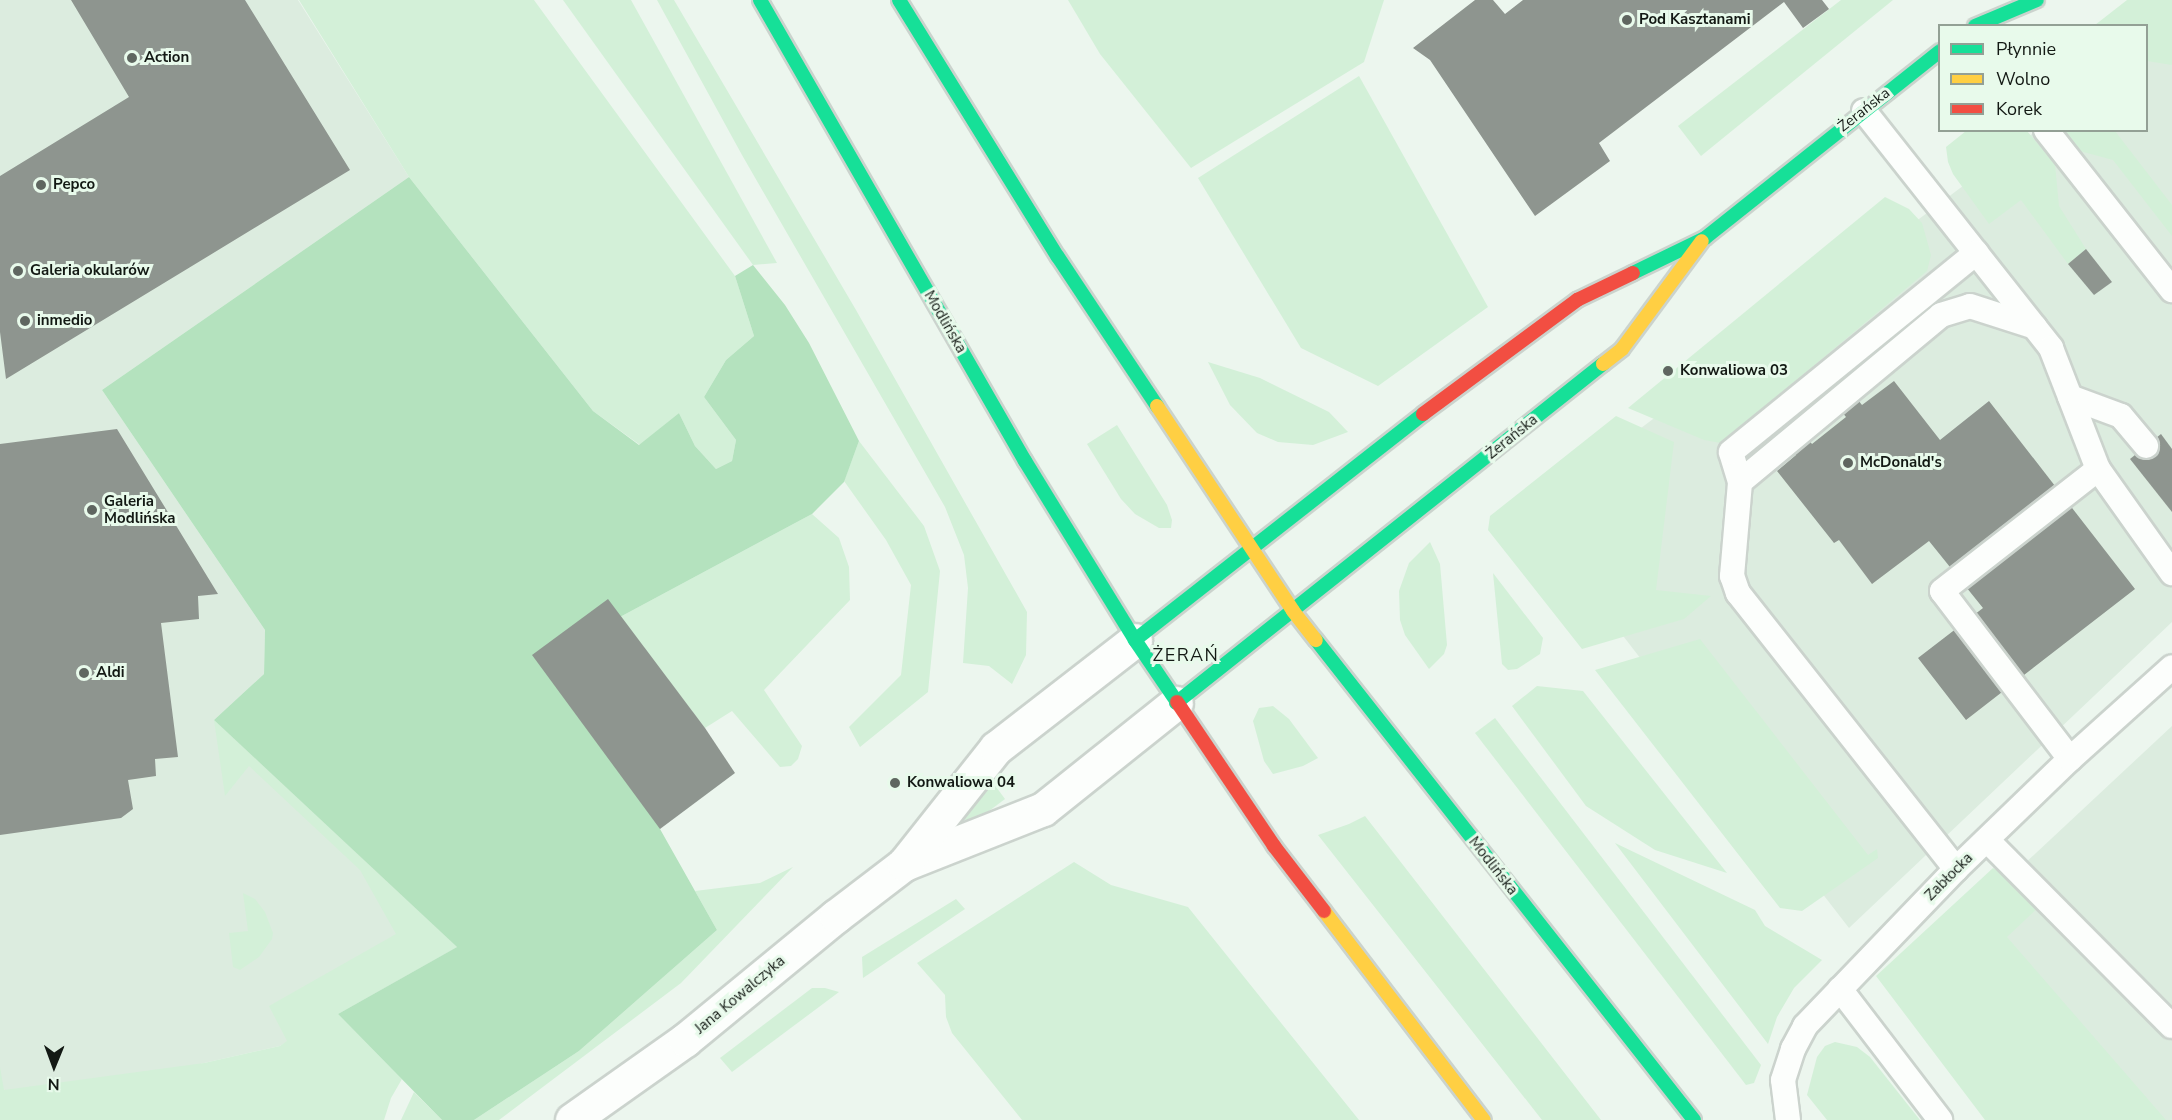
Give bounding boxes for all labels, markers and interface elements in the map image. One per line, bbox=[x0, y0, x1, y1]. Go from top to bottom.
place label: Pod Kasztanami bbox=[1639, 11, 1751, 29]
marker: Pod Kasztanami bbox=[1620, 13, 1634, 27]
legend bbox=[1938, 24, 2148, 132]
text: Płynnie bbox=[1996, 37, 2056, 61]
place label: Action bbox=[144, 49, 189, 67]
marker: Action bbox=[125, 51, 139, 65]
text: Wolno bbox=[1996, 67, 2050, 91]
street label: Żerańska bbox=[1834, 84, 1894, 136]
text: Korek bbox=[1996, 97, 2042, 121]
place label: Pepco bbox=[53, 176, 95, 194]
marker: Pepco bbox=[34, 178, 48, 192]
place label: Galeria okularów bbox=[30, 262, 149, 280]
marker: Galeria okularów bbox=[11, 264, 25, 278]
street label: Modlińska bbox=[920, 288, 970, 356]
place label: inmedio bbox=[37, 312, 92, 330]
marker: inmedio bbox=[18, 314, 32, 328]
place label: Konwaliowa 03 bbox=[1680, 362, 1788, 380]
marker: Konwaliowa 03 bbox=[1661, 364, 1675, 378]
street label: Żerańska bbox=[1483, 411, 1541, 463]
place label: McDonald's bbox=[1860, 454, 1942, 472]
marker: McDonald's bbox=[1841, 456, 1855, 470]
place label: Galeria Modlińska bbox=[104, 492, 176, 527]
marker: Galeria Modlińska bbox=[85, 503, 99, 517]
district label: ŻERAŃ bbox=[1153, 644, 1219, 666]
place label: Aldi bbox=[96, 664, 125, 682]
marker: Aldi bbox=[77, 666, 91, 680]
place label: Konwaliowa 04 bbox=[907, 774, 1015, 792]
marker: Konwaliowa 04 bbox=[888, 776, 902, 790]
street label: Modlińska bbox=[1465, 833, 1521, 899]
street label: Zabłocka bbox=[1921, 849, 1977, 905]
street label: Jana Kowalczyka bbox=[691, 952, 789, 1038]
north arrow bbox=[24, 1036, 84, 1096]
text: N bbox=[48, 1073, 60, 1095]

